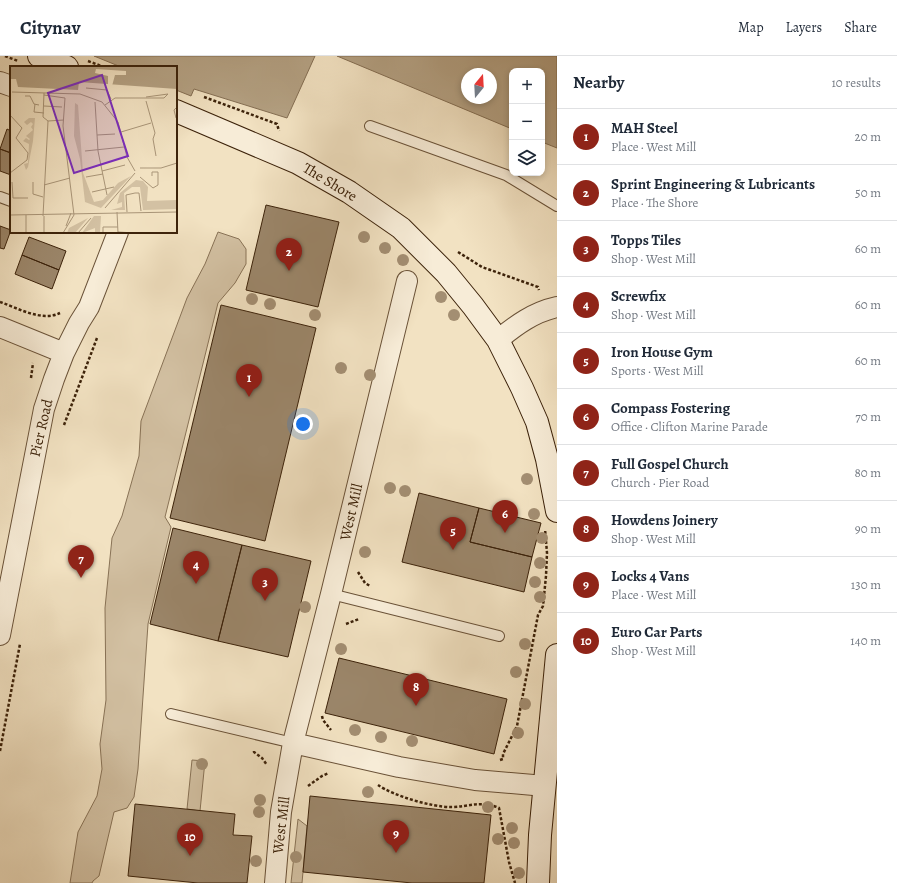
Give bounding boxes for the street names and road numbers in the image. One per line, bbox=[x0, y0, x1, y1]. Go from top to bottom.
street label: The Shore bbox=[299, 158, 361, 206]
street label: Pier Road bbox=[25, 396, 58, 459]
street label: West Mill bbox=[335, 481, 367, 543]
street label: West Mill bbox=[267, 795, 294, 856]

